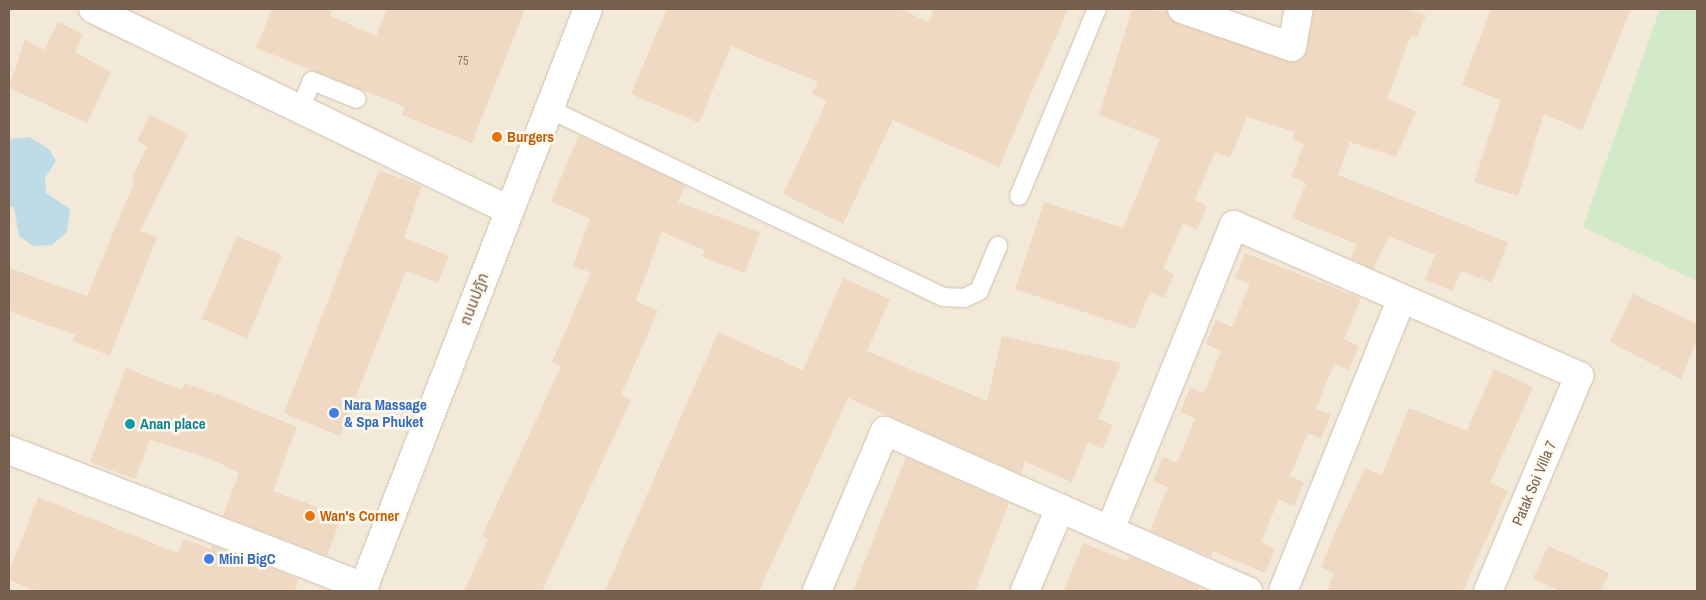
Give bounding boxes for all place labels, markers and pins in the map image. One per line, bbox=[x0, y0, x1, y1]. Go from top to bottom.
place label: Burgers bbox=[507, 128, 554, 146]
marker: Burgers bbox=[491, 131, 503, 143]
place label: Nara Massage & Spa Phuket bbox=[344, 395, 427, 430]
marker: Nara Massage & Spa Phuket bbox=[328, 407, 340, 419]
place label: Anan place bbox=[140, 415, 206, 433]
marker: Anan place bbox=[124, 418, 136, 430]
place label: Wan's Corner bbox=[320, 507, 399, 525]
marker: Wan's Corner bbox=[304, 510, 316, 522]
place label: Mini BigC bbox=[219, 550, 276, 568]
marker: Mini BigC bbox=[203, 553, 215, 565]

